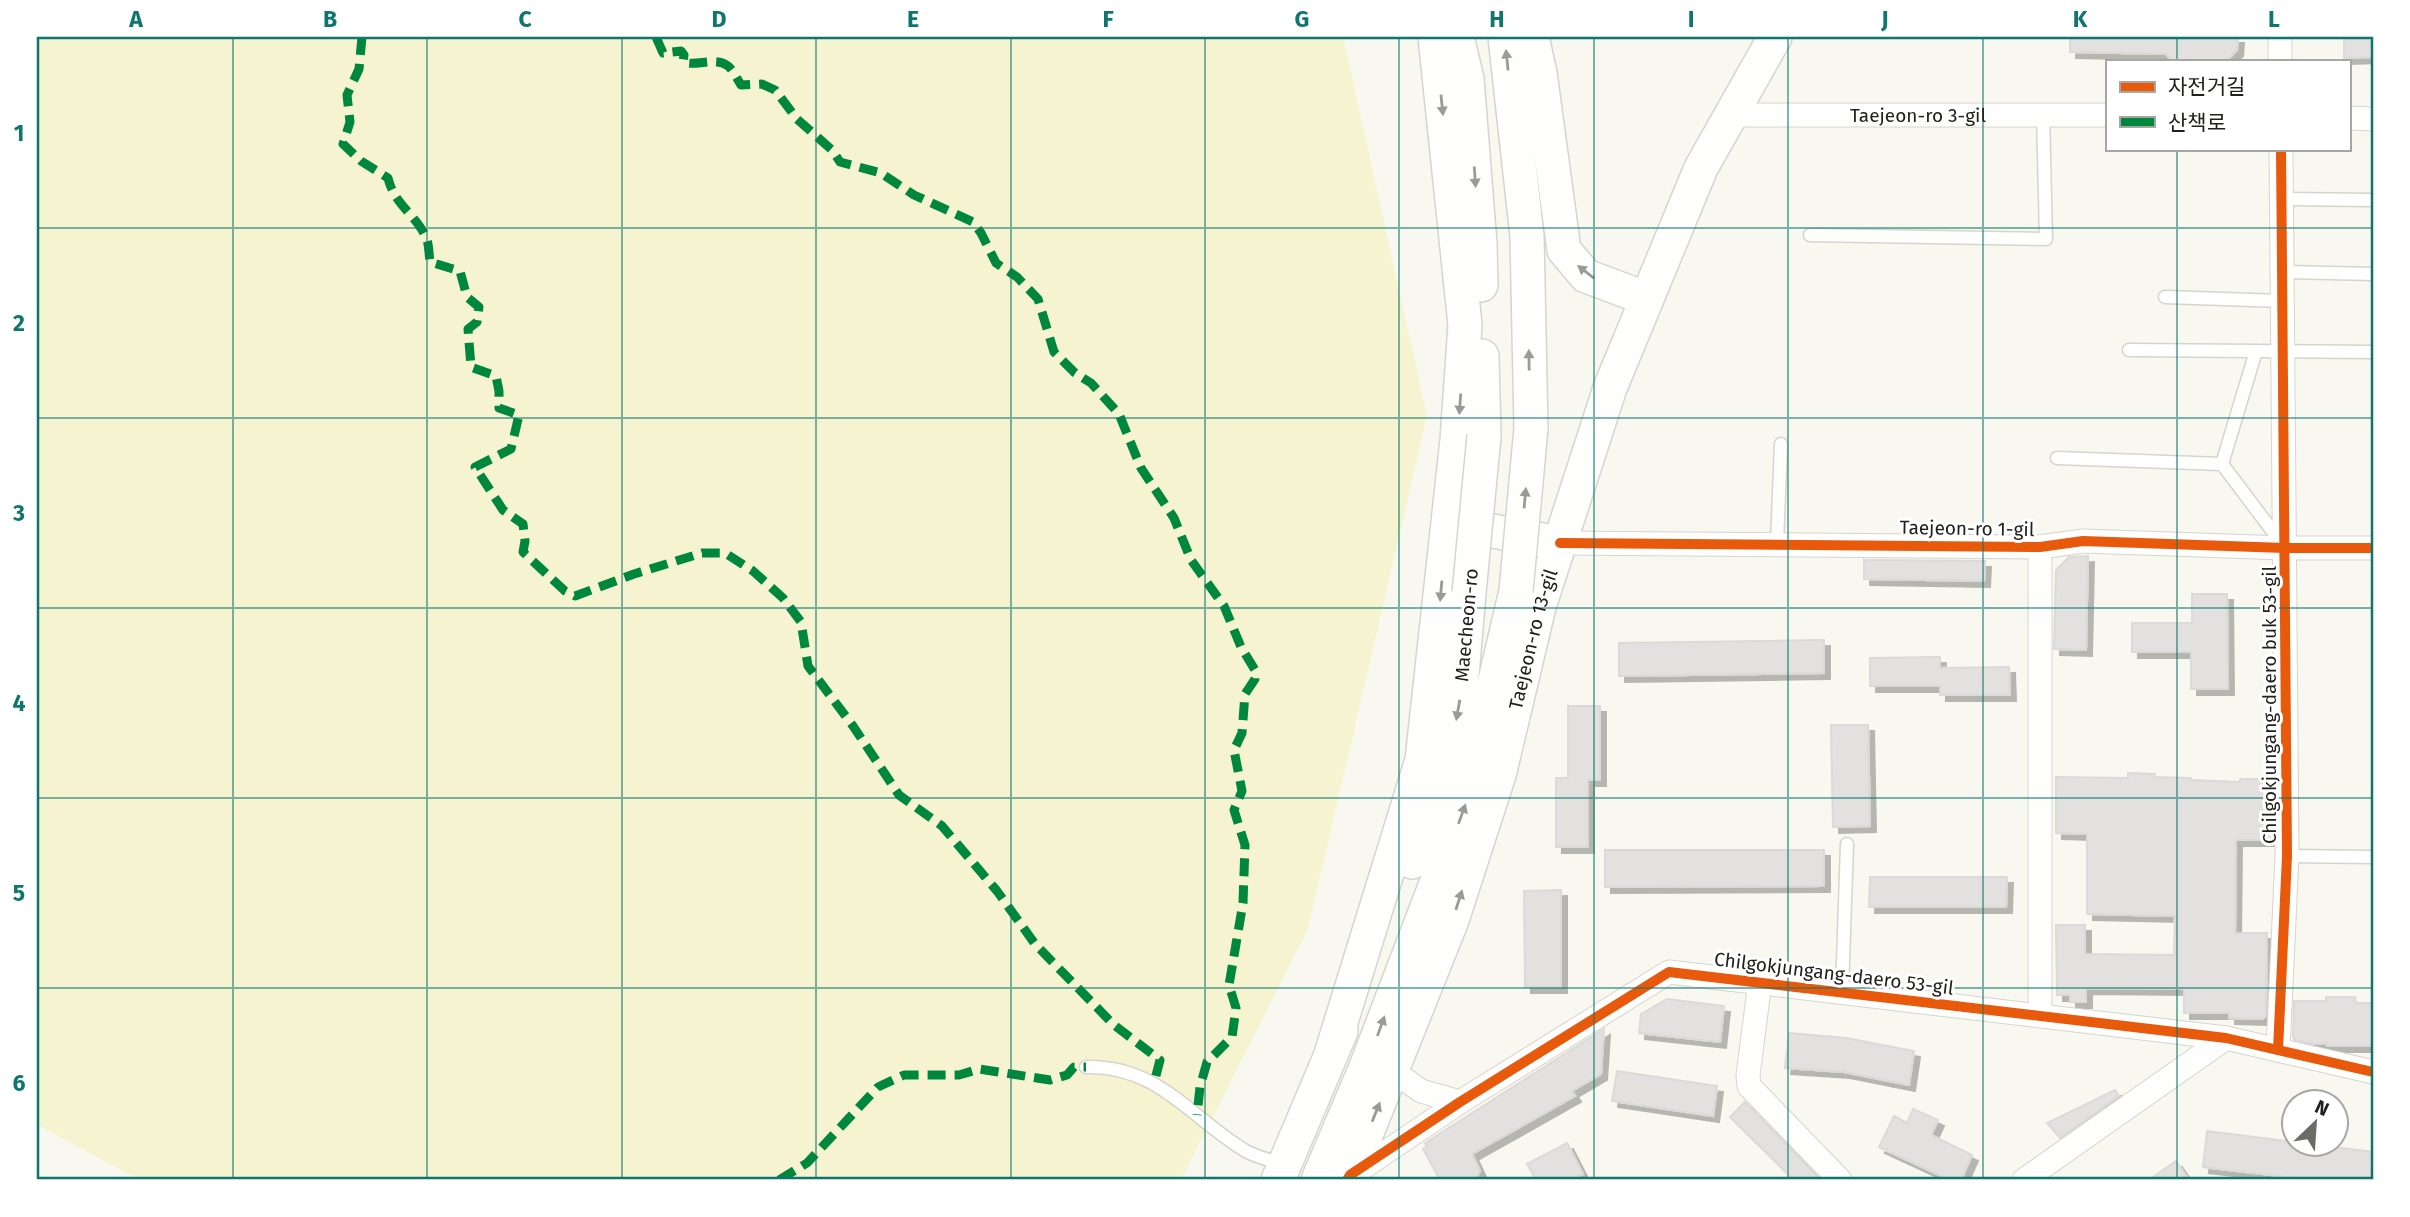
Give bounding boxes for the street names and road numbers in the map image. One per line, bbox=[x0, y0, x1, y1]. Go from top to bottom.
street label: Taejeon-ro 3-gil bbox=[1850, 104, 1986, 127]
street label: Taejeon-ro 1-gil bbox=[1899, 516, 2035, 541]
street label: Taejeon-ro 13-gil bbox=[1504, 566, 1563, 712]
street label: Chilgokjungang-daero buk 53-gil bbox=[2258, 566, 2281, 844]
street label: Maecheon-ro bbox=[1450, 567, 1483, 683]
street label: Chilgokjungang-daero 53-gil bbox=[1713, 947, 1955, 1000]

